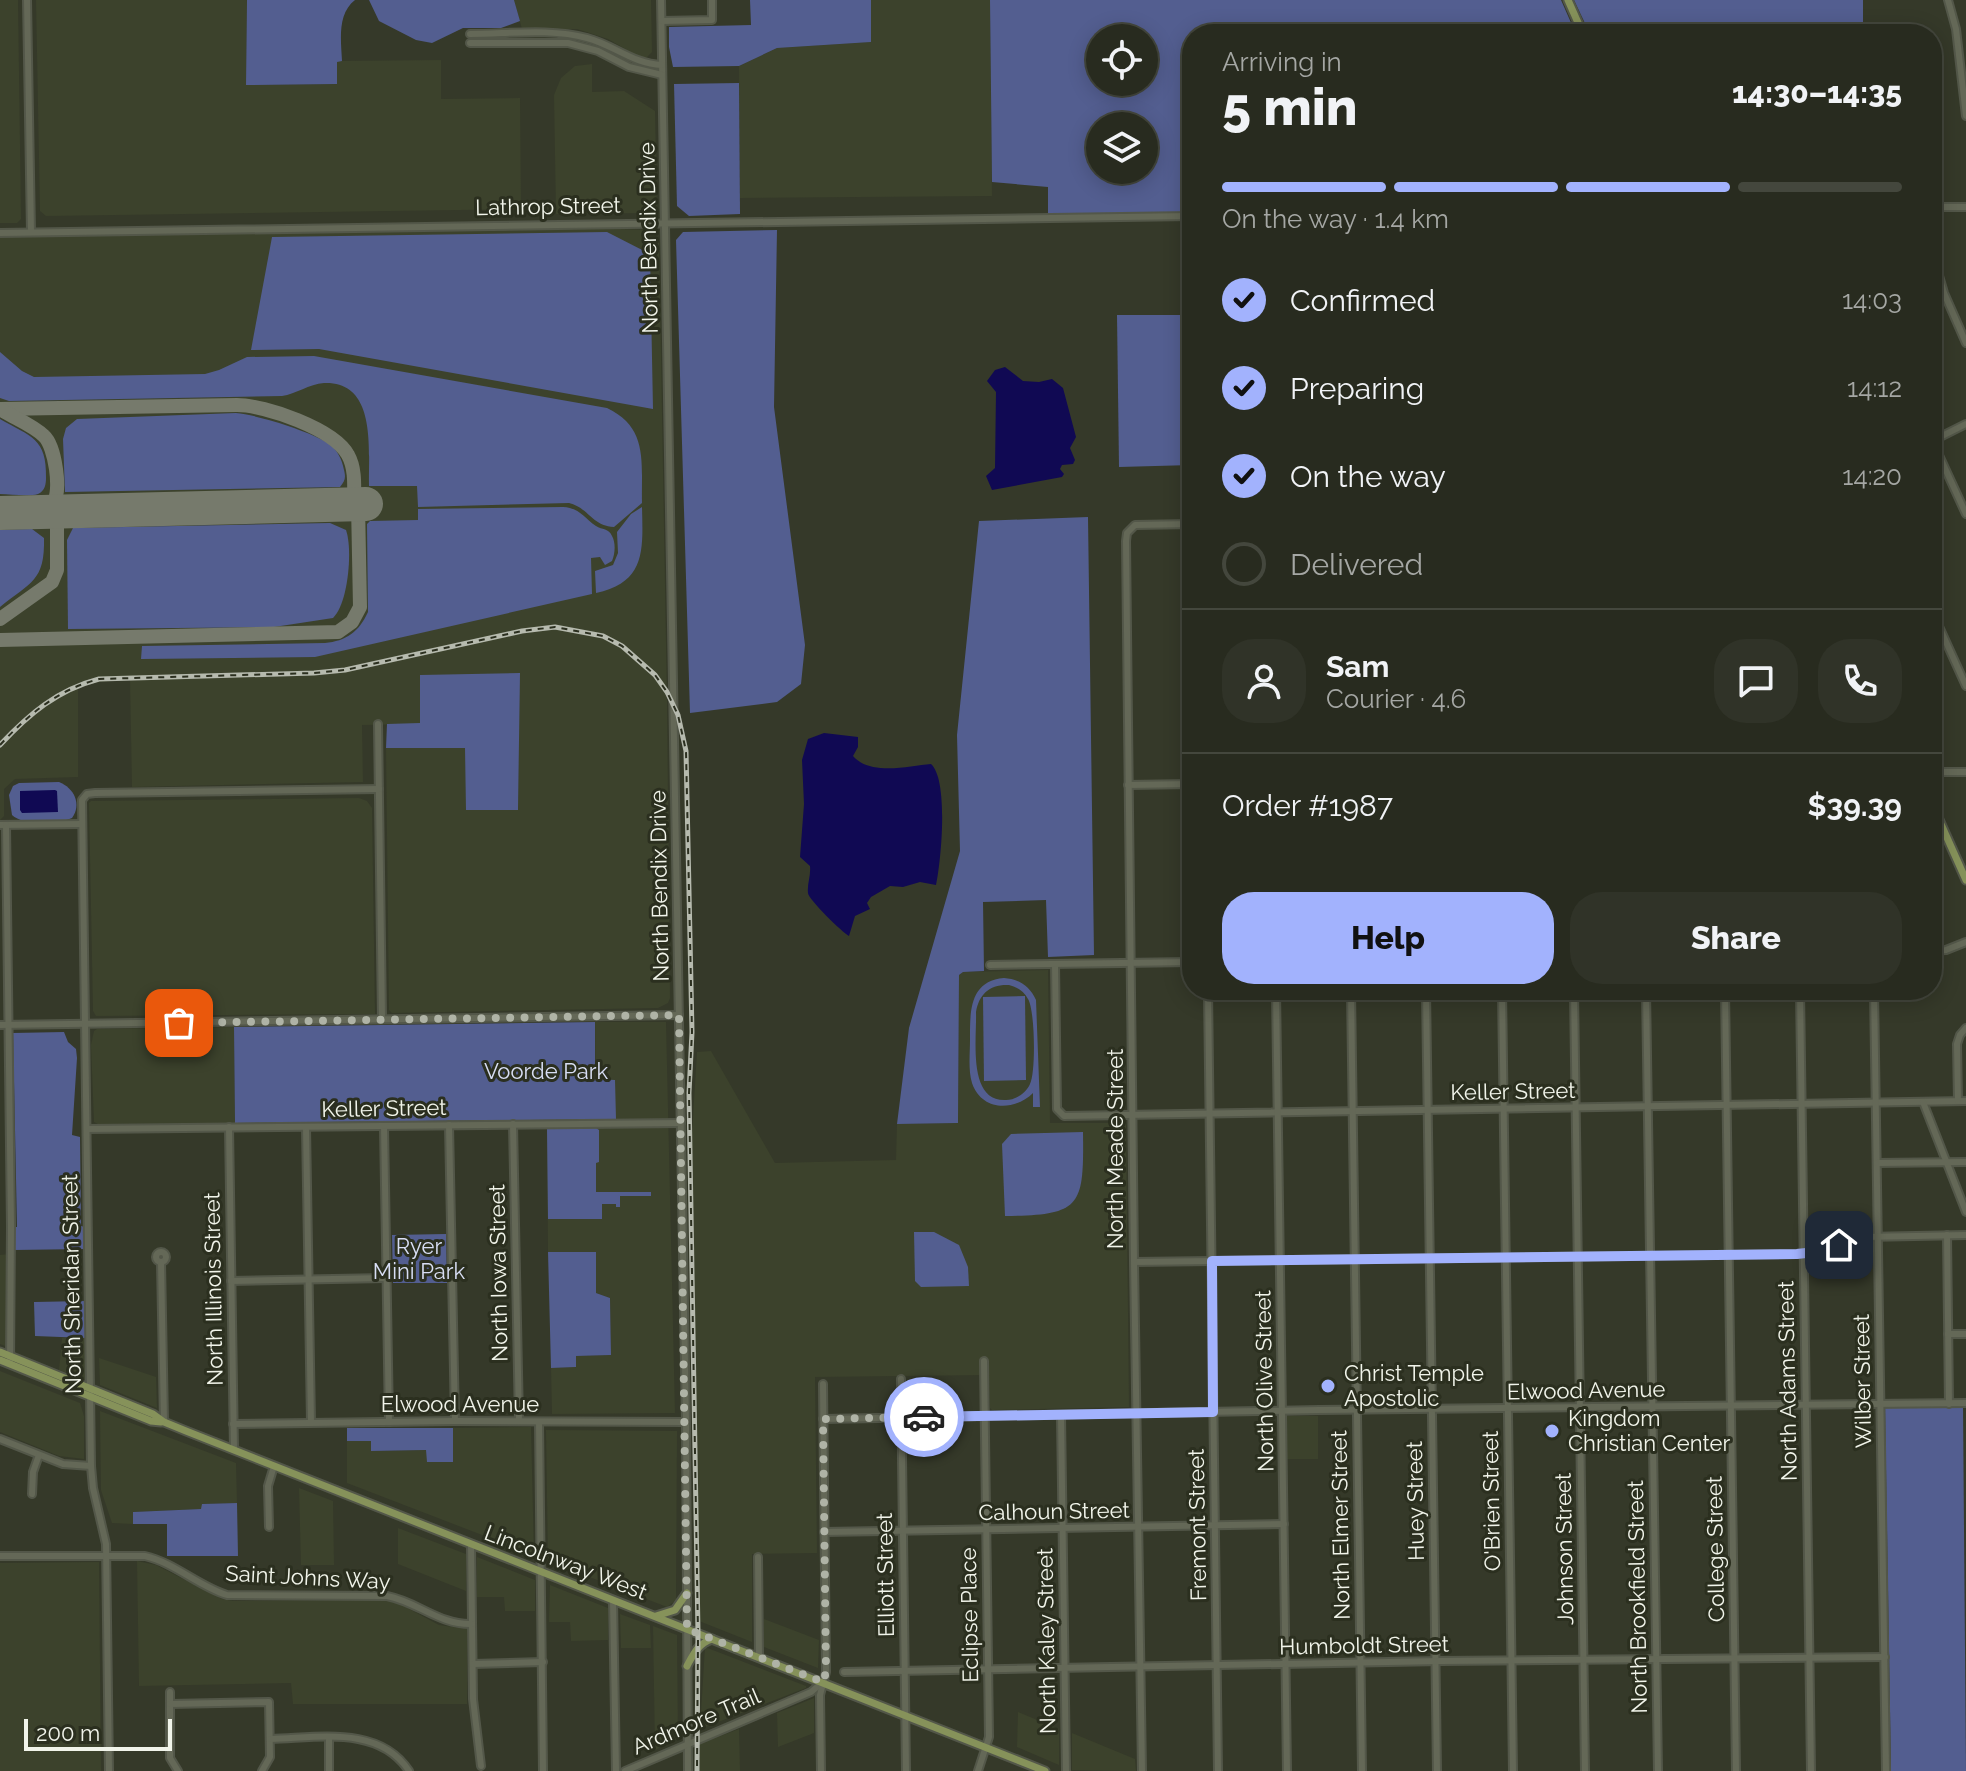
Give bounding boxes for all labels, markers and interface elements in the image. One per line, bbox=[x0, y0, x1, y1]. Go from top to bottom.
map controls bbox=[1086, 24, 1158, 184]
button: locate bbox=[1086, 24, 1158, 96]
text: Arriving in bbox=[1222, 47, 1342, 77]
text: 14:30–14:35 bbox=[1732, 75, 1902, 110]
text: 5 min bbox=[1222, 76, 1358, 137]
button: layers bbox=[1086, 112, 1158, 184]
street label: North Bendix Drive bbox=[633, 142, 663, 334]
street label: Lathrop Street bbox=[475, 192, 622, 220]
text: On the way · 1.4 km bbox=[1222, 204, 1449, 234]
icon: check bbox=[1222, 278, 1266, 322]
text: Confirmed bbox=[1290, 283, 1435, 318]
text: 14:03 bbox=[1842, 285, 1902, 315]
icon: check bbox=[1222, 366, 1266, 410]
text: Preparing bbox=[1290, 371, 1424, 406]
text: 14:12 bbox=[1847, 373, 1902, 403]
icon: check bbox=[1222, 454, 1266, 498]
text: On the way bbox=[1290, 459, 1446, 494]
text: 14:20 bbox=[1842, 461, 1902, 491]
text: Delivered bbox=[1290, 547, 1423, 582]
button: person bbox=[1222, 639, 1306, 723]
button: chat bbox=[1714, 639, 1798, 723]
button: phone bbox=[1818, 639, 1902, 723]
text: Sam bbox=[1326, 649, 1389, 684]
text: Courier · 4.6 bbox=[1326, 684, 1466, 714]
text: Order #1987 bbox=[1222, 788, 1393, 823]
text: $39.39 bbox=[1808, 788, 1902, 823]
street label: North Bendix Drive bbox=[644, 790, 674, 982]
button: Help bbox=[1222, 892, 1554, 984]
button: Share bbox=[1570, 892, 1902, 984]
pin bbox=[145, 989, 213, 1057]
icon: bag bbox=[157, 1001, 201, 1045]
street label: North Meade Street bbox=[1102, 1048, 1128, 1249]
park label: Voorde Park bbox=[484, 1058, 608, 1084]
street label: Keller Street bbox=[1450, 1077, 1576, 1105]
street label: Keller Street bbox=[321, 1094, 447, 1122]
street label: North Sheridan Street bbox=[56, 1173, 86, 1394]
street label: North Iowa Street bbox=[483, 1183, 513, 1362]
street label: North Illinois Street bbox=[198, 1191, 228, 1386]
pin bbox=[1805, 1211, 1873, 1279]
icon: home bbox=[1817, 1223, 1861, 1267]
park label: Ryer Mini Park bbox=[373, 1233, 465, 1284]
street label: North Adams Street bbox=[1772, 1280, 1802, 1481]
street label: North Olive Street bbox=[1249, 1289, 1279, 1472]
street label: Wilber Street bbox=[1848, 1313, 1876, 1448]
place label: Christ Temple Apostolic bbox=[1344, 1360, 1484, 1411]
street label: Elwood Avenue bbox=[1507, 1376, 1666, 1404]
courier bbox=[884, 1377, 964, 1457]
marker: Christ Temple Apostolic bbox=[1319, 1377, 1337, 1395]
street label: Elwood Avenue bbox=[381, 1391, 539, 1417]
icon: car bbox=[902, 1395, 946, 1439]
place label: Kingdom Christian Center bbox=[1568, 1405, 1730, 1456]
marker: Kingdom Christian Center bbox=[1543, 1422, 1561, 1440]
street label: North Elmer Street bbox=[1325, 1429, 1355, 1620]
street label: O'Brien Street bbox=[1477, 1430, 1505, 1571]
street label: Huey Street bbox=[1401, 1440, 1429, 1561]
street label: Fremont Street bbox=[1183, 1448, 1211, 1601]
street label: Johnson Street bbox=[1550, 1472, 1578, 1625]
street label: College Street bbox=[1701, 1475, 1729, 1622]
street label: North Brookfield Street bbox=[1622, 1479, 1652, 1714]
street label: Calhoun Street bbox=[978, 1497, 1131, 1525]
street label: Elliott Street bbox=[871, 1512, 899, 1637]
street label: Lincolnway West bbox=[481, 1519, 652, 1605]
street label: Eclipse Place bbox=[955, 1547, 983, 1683]
street label: North Kaley Street bbox=[1031, 1547, 1061, 1734]
street label: Saint Johns Way bbox=[225, 1560, 391, 1594]
street label: Humboldt Street bbox=[1279, 1631, 1450, 1659]
street label: Ardmore Trail bbox=[628, 1682, 764, 1760]
scale bar bbox=[24, 1715, 172, 1751]
text: 200 m bbox=[36, 1720, 100, 1746]

